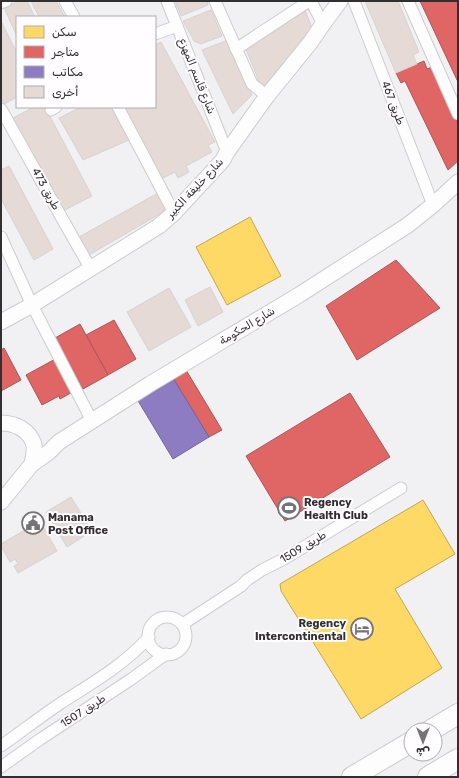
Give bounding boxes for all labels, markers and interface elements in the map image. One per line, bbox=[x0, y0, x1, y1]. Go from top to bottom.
legend bbox=[16, 16, 156, 108]
text: سكن bbox=[52, 25, 77, 39]
street label: شارع قاسم المهزع bbox=[174, 36, 218, 117]
text: متاجر bbox=[51, 45, 80, 60]
text: مكاتب bbox=[52, 65, 84, 79]
street label: طريق 467 bbox=[378, 79, 407, 127]
text: أخرى bbox=[52, 85, 78, 100]
street label: شارع خليفة الكبير bbox=[163, 155, 228, 223]
street label: طريق 473 bbox=[28, 166, 63, 213]
street label: شارع الحكومة bbox=[217, 304, 278, 349]
sports icon: Regency Health Club bbox=[276, 495, 302, 521]
place label: Regency Health Club bbox=[304, 496, 368, 522]
public building icon: Manama Post Office bbox=[20, 510, 46, 536]
place label: Manama Post Office bbox=[48, 511, 108, 537]
street label: طريق 1509 bbox=[278, 528, 329, 567]
hotel icon: Regency Intercontinental bbox=[349, 616, 375, 642]
place label: Regency Intercontinental bbox=[255, 617, 346, 643]
street label: طريق 1507 bbox=[58, 692, 109, 731]
north arrow bbox=[403, 722, 443, 762]
text: ش bbox=[416, 745, 430, 758]

